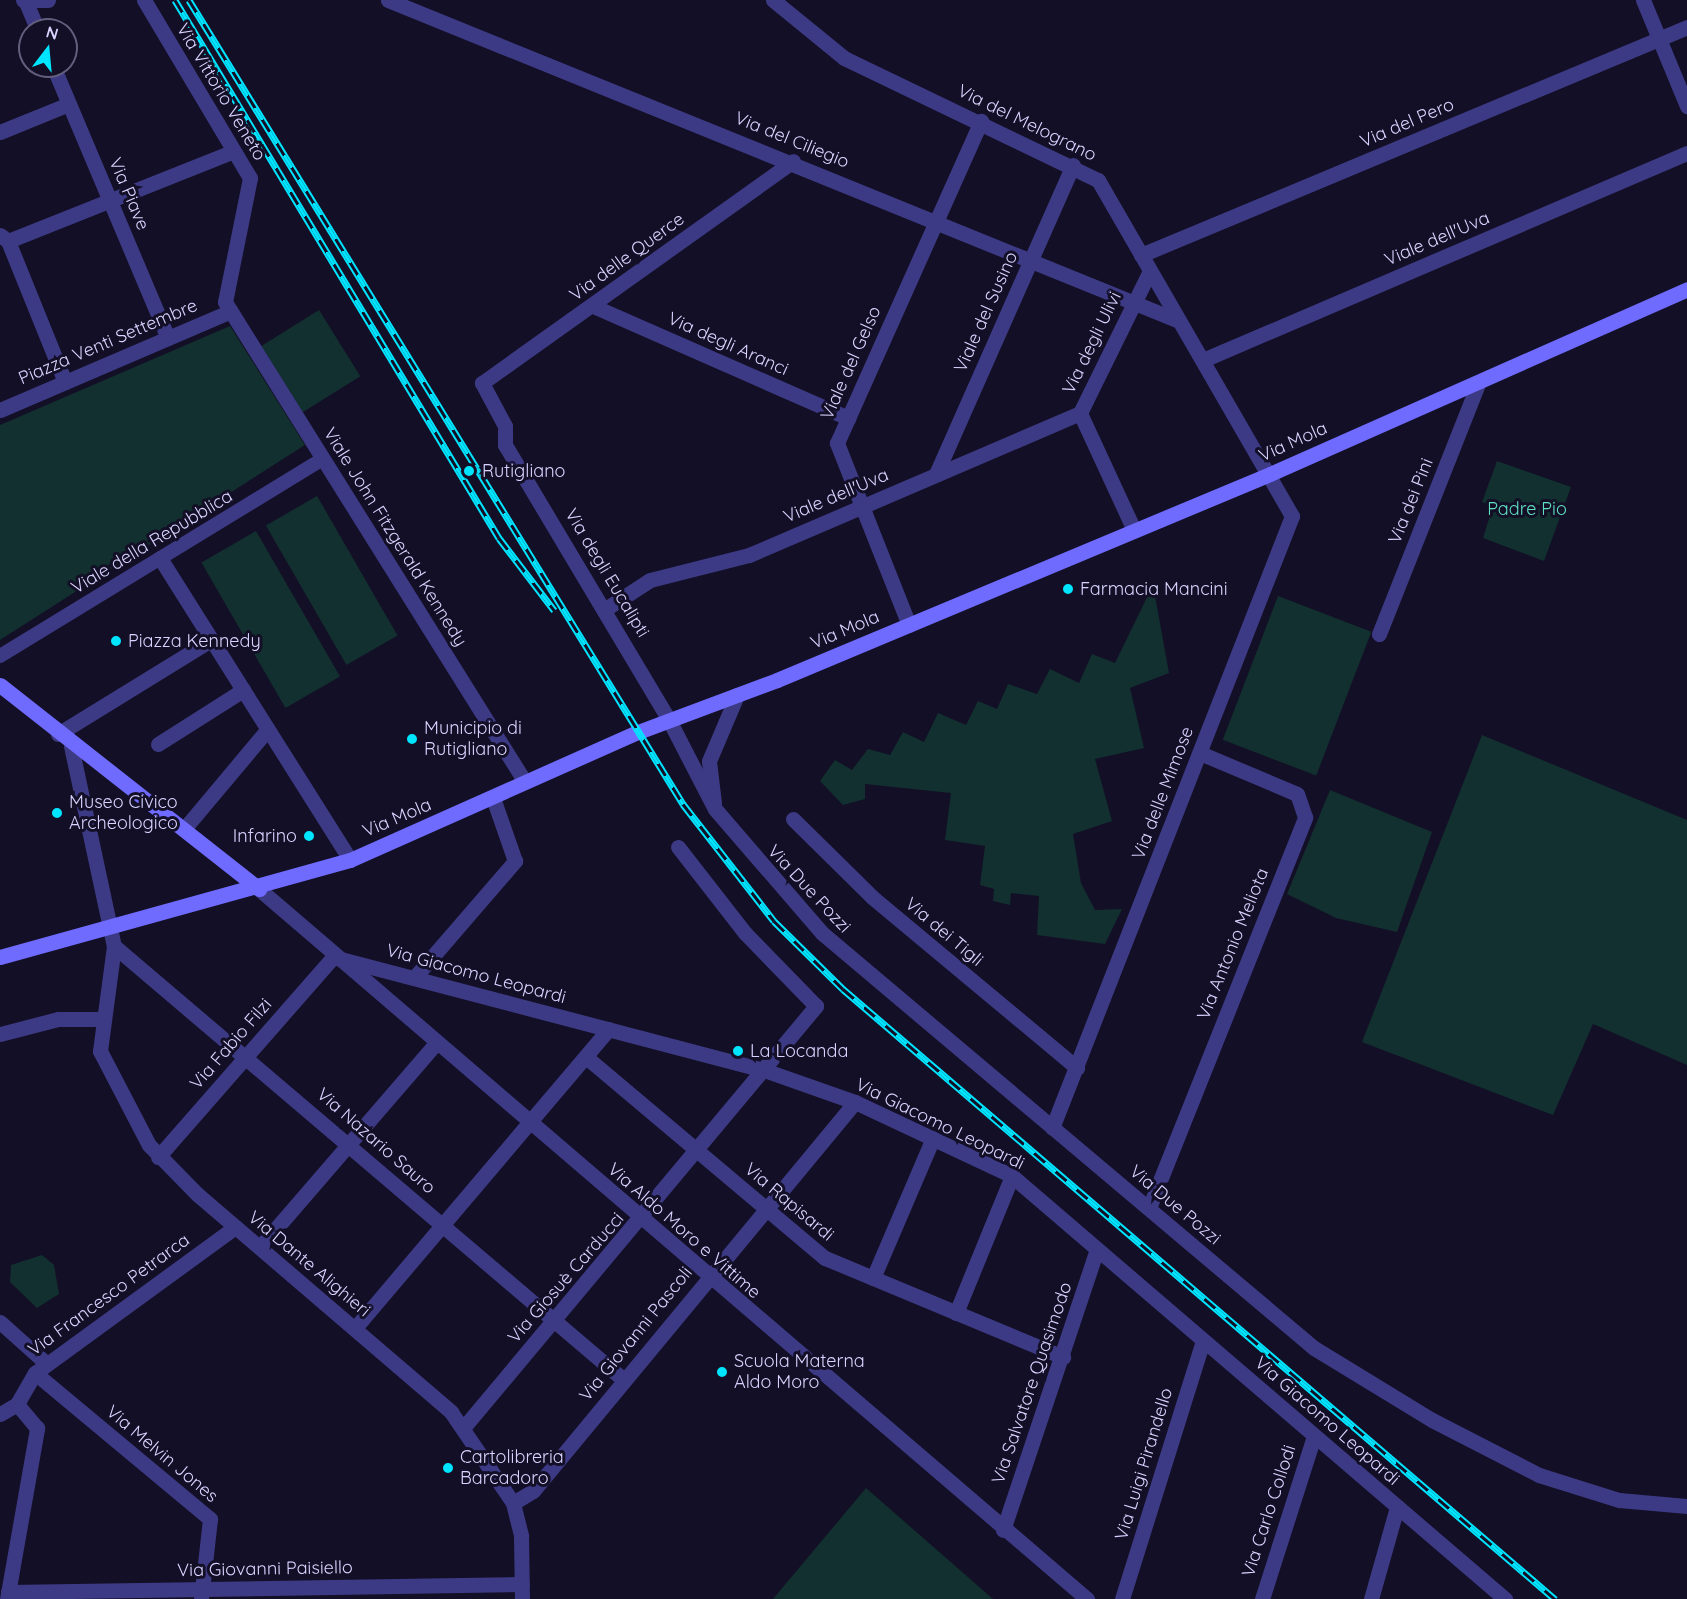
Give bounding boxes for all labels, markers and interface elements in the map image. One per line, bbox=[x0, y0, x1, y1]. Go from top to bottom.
north arrow bbox=[18, 18, 78, 78]
street label: Via Vittorio Veneto bbox=[172, 19, 270, 165]
text: N bbox=[44, 21, 61, 44]
street label: Via del Melograno bbox=[954, 80, 1100, 166]
street label: Via del Pero bbox=[1357, 94, 1457, 152]
street label: Via del Ciliegio bbox=[732, 107, 852, 173]
street label: Via Piave bbox=[104, 155, 154, 233]
street label: Viale dell'Uva bbox=[1381, 207, 1493, 271]
street label: Via delle Querce bbox=[566, 208, 688, 306]
street label: Viale del Susino bbox=[950, 248, 1022, 376]
street label: Via degli Ulivi bbox=[1058, 288, 1126, 398]
street label: Piazza Venti Settembre bbox=[15, 295, 201, 389]
street label: Viale del Gelso bbox=[816, 303, 886, 423]
street label: Via degli Aranci bbox=[664, 308, 792, 380]
street label: Via Mola bbox=[1256, 417, 1330, 467]
street label: Viale John Fitzgerald Kennedy bbox=[319, 424, 471, 650]
street label: Via dei Pini bbox=[1384, 455, 1438, 547]
place label: Rutigliano bbox=[482, 460, 565, 482]
marker: Rutigliano bbox=[460, 462, 478, 480]
street label: Viale dell'Uva bbox=[780, 464, 892, 528]
street label: Viale della Repubblica bbox=[67, 485, 237, 599]
park label: Padre Pio bbox=[1487, 498, 1567, 520]
street label: Via degli Eucalipti bbox=[560, 505, 654, 641]
place label: Farmacia Mancini bbox=[1080, 578, 1228, 600]
marker: Farmacia Mancini bbox=[1061, 582, 1075, 596]
street label: Via Mola bbox=[807, 606, 883, 654]
place label: Piazza Kennedy bbox=[128, 630, 261, 652]
marker: Piazza Kennedy bbox=[109, 634, 123, 648]
place label: Municipio di Rutigliano bbox=[424, 718, 522, 760]
street label: Via delle Mimose bbox=[1128, 724, 1198, 862]
marker: Municipio di Rutigliano bbox=[405, 732, 419, 746]
place label: Museo Civico Archeologico bbox=[69, 792, 178, 834]
street label: Via Mola bbox=[359, 794, 435, 842]
marker: Museo Civico Archeologico bbox=[50, 806, 64, 820]
place label: Infarino bbox=[233, 825, 297, 847]
marker: Infarino bbox=[302, 829, 316, 843]
street label: Via Due Pozzi bbox=[763, 841, 855, 937]
street label: Via Antonio Meliota bbox=[1193, 865, 1273, 1023]
street label: Via dei Tigli bbox=[901, 893, 987, 971]
street label: Via Giacomo Leopardi bbox=[384, 940, 568, 1008]
street label: Via Fabio Filzi bbox=[186, 994, 276, 1094]
place label: La Locanda bbox=[750, 1040, 848, 1062]
marker: La Locanda bbox=[731, 1044, 745, 1058]
street label: Via Giacomo Leopardi bbox=[852, 1074, 1028, 1174]
street label: Via Nazario Sauro bbox=[312, 1084, 440, 1198]
street label: Via Rapisardi bbox=[740, 1158, 838, 1246]
street label: Via Aldo Moro e Vittime bbox=[603, 1159, 765, 1303]
street label: Via Due Pozzi bbox=[1125, 1161, 1225, 1249]
street label: Via Dante Alighieri bbox=[243, 1207, 375, 1321]
street label: Via Giosuè Carducci bbox=[503, 1208, 629, 1348]
street label: Via Francesco Petrarca bbox=[24, 1229, 194, 1361]
street label: Via Giovanni Pascoli bbox=[575, 1262, 697, 1406]
street label: Via Salvatore Quasimodo bbox=[987, 1279, 1077, 1487]
place label: Scuola Materna Aldo Moro bbox=[734, 1351, 865, 1394]
street label: Via Giacomo Leopardi bbox=[1250, 1352, 1404, 1490]
marker: Scuola Materna Aldo Moro bbox=[715, 1365, 729, 1379]
street label: Via Luigi Pirandello bbox=[1111, 1385, 1177, 1543]
street label: Via Melvin Jones bbox=[102, 1401, 222, 1507]
street label: Via Carlo Collodi bbox=[1238, 1442, 1300, 1580]
place label: Cartolibreria Barcadoro bbox=[460, 1447, 564, 1490]
marker: Cartolibreria Barcadoro bbox=[441, 1461, 455, 1475]
street label: Via Giovanni Paisiello bbox=[177, 1557, 353, 1581]

